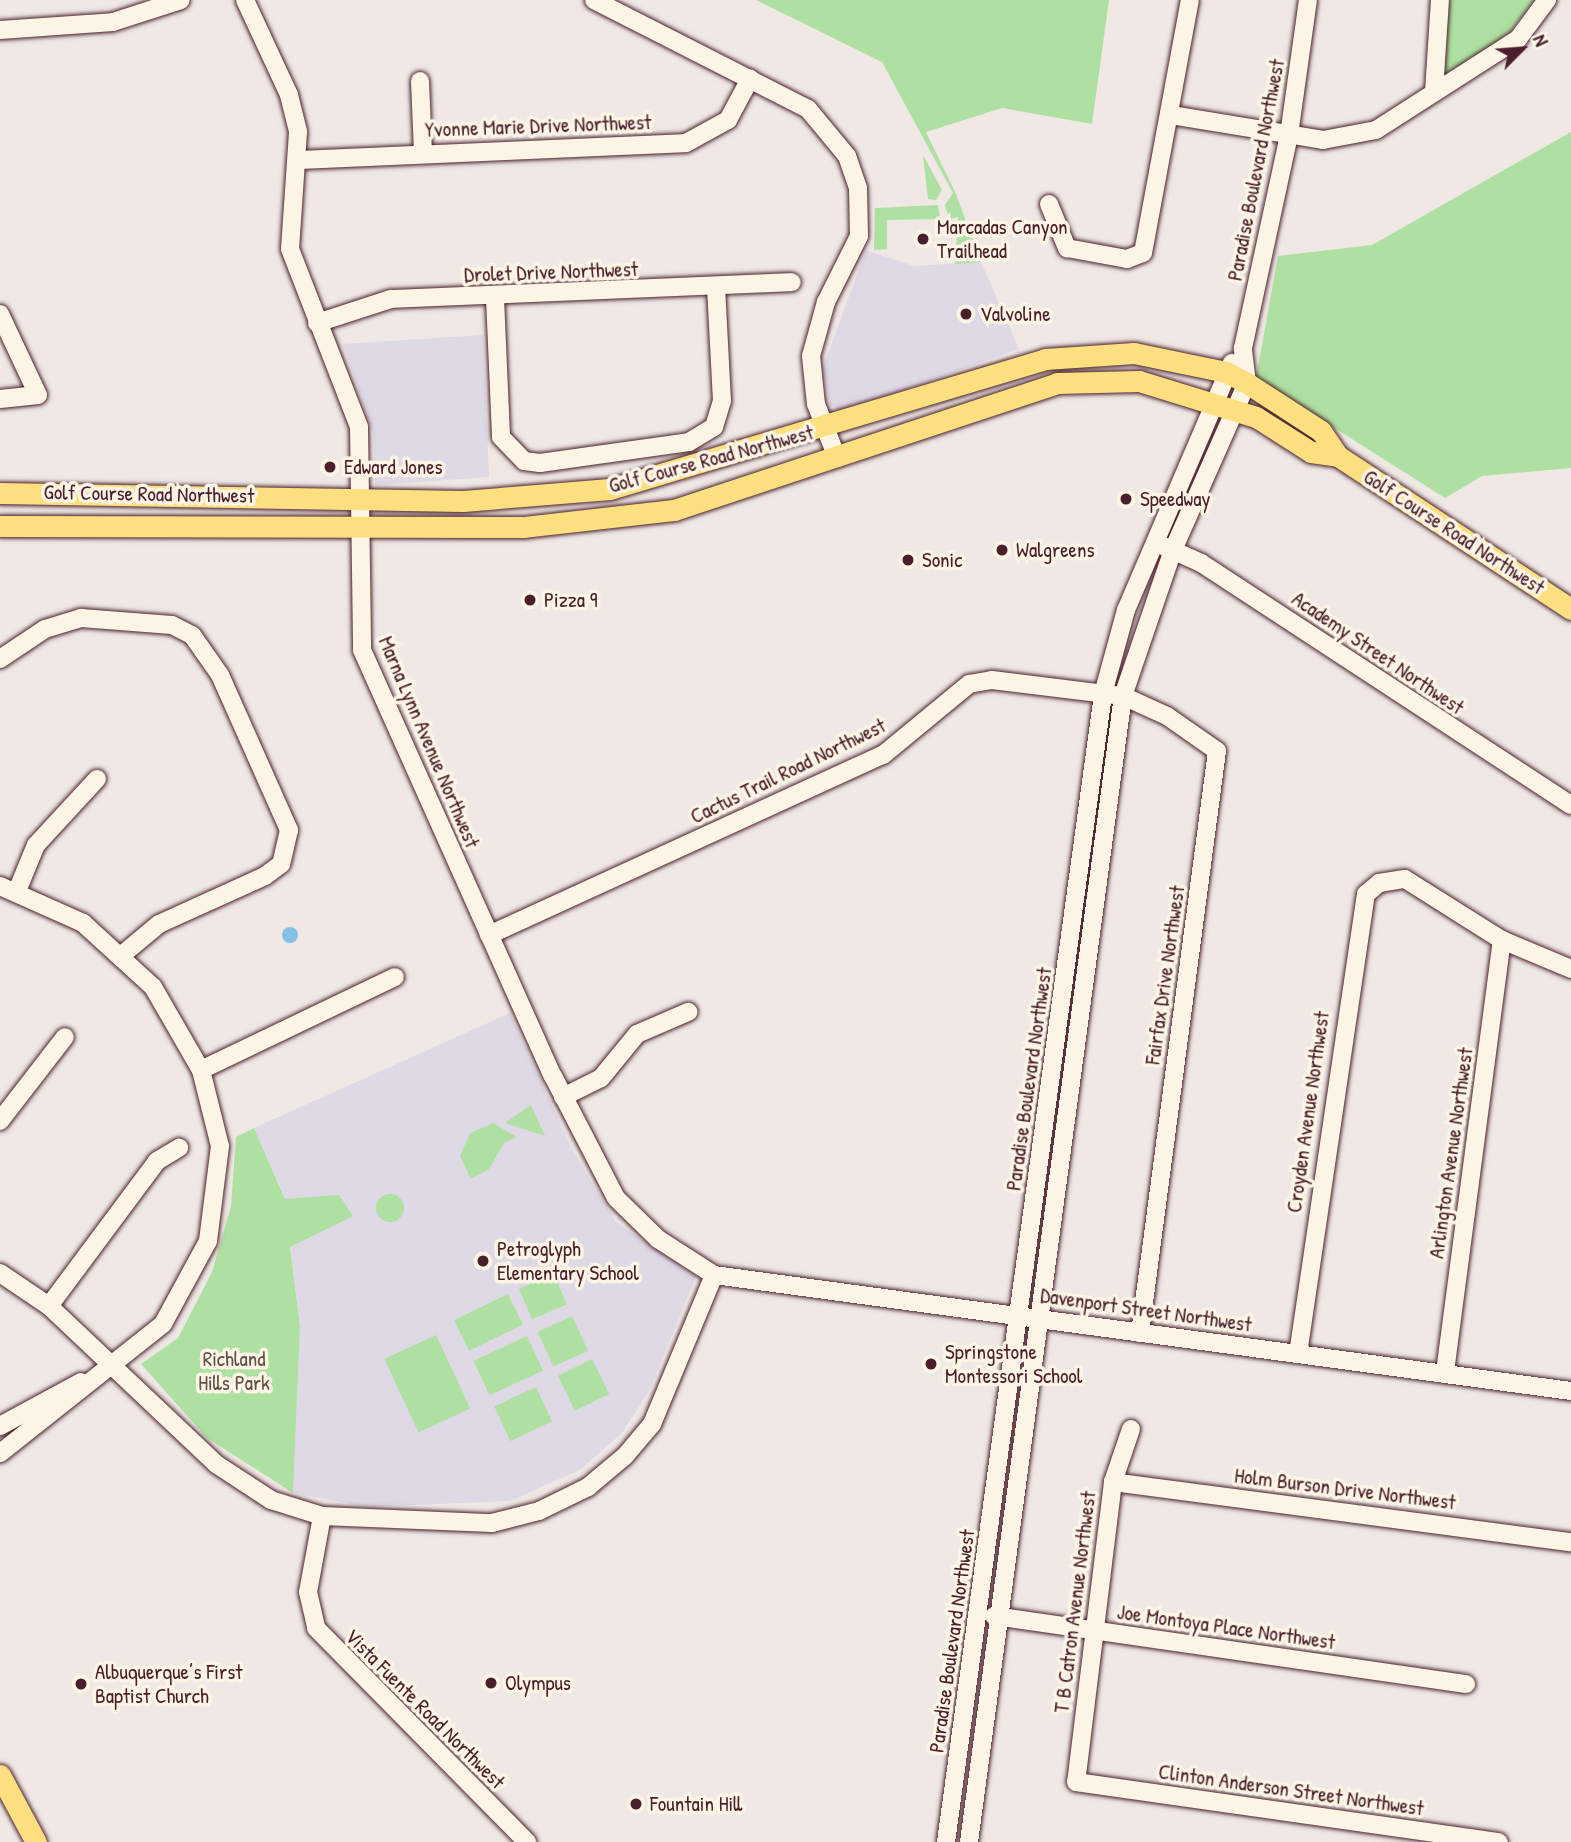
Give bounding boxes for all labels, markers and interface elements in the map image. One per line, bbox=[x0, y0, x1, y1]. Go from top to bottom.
north arrow bbox=[1487, 14, 1557, 84]
text: N bbox=[1527, 30, 1555, 50]
street label: Paradise Boulevard Northwest bbox=[1222, 57, 1290, 283]
street label: Yvonne Marie Drive Northwest bbox=[424, 109, 652, 143]
place label: Marcadas Canyon Trailhead bbox=[937, 214, 1068, 264]
marker: Marcadas Canyon Trailhead bbox=[915, 231, 931, 247]
street label: Drolet Drive Northwest bbox=[464, 256, 638, 288]
place label: Valvoline bbox=[980, 301, 1051, 327]
marker: Valvoline bbox=[958, 306, 974, 322]
street label: Golf Course Road Northwest bbox=[606, 420, 816, 498]
place label: Edward Jones bbox=[344, 454, 443, 480]
marker: Edward Jones bbox=[322, 459, 338, 475]
street label: Golf Course Road Northwest bbox=[1359, 464, 1549, 600]
street label: Golf Course Road Northwest bbox=[43, 480, 255, 508]
place label: Speedway bbox=[1140, 486, 1210, 512]
marker: Speedway bbox=[1118, 491, 1134, 507]
place label: Walgreens bbox=[1016, 537, 1094, 563]
marker: Walgreens bbox=[994, 542, 1010, 558]
place label: Sonic bbox=[922, 547, 962, 573]
marker: Sonic bbox=[900, 552, 916, 568]
street label: Academy Street Northwest bbox=[1287, 586, 1469, 720]
place label: Pizza 9 bbox=[544, 587, 598, 613]
marker: Pizza 9 bbox=[522, 592, 538, 608]
street label: Marna Lynn Avenue Northwest bbox=[373, 633, 485, 851]
street label: Cactus Trail Road Northwest bbox=[686, 713, 890, 829]
street label: Fairfax Drive Northwest bbox=[1140, 884, 1190, 1066]
street label: Paradise Boulevard Northwest bbox=[1001, 966, 1057, 1192]
street label: Croyden Avenue Northwest bbox=[1281, 1010, 1335, 1214]
street label: Arlington Avenue Northwest bbox=[1424, 1046, 1478, 1260]
place label: Petroglyph Elementary School bbox=[497, 1236, 639, 1286]
marker: Petroglyph Elementary School bbox=[475, 1253, 491, 1269]
street label: Davenport Street Northwest bbox=[1039, 1283, 1253, 1337]
place label: Springstone Montessori School bbox=[945, 1339, 1082, 1389]
park label: Richland Hills Park bbox=[198, 1346, 270, 1396]
marker: Springstone Montessori School bbox=[923, 1356, 939, 1372]
street label: Holm Burson Drive Northwest bbox=[1233, 1463, 1457, 1515]
street label: T B Catron Avenue Northwest bbox=[1049, 1490, 1101, 1714]
street label: Paradise Boulevard Northwest bbox=[924, 1528, 980, 1754]
street label: Joe Montoya Place Northwest bbox=[1115, 1599, 1337, 1655]
street label: Vista Fuente Road Northwest bbox=[340, 1624, 510, 1794]
place label: Albuquerque’s First Baptist Church bbox=[95, 1659, 242, 1709]
place label: Olympus bbox=[505, 1670, 571, 1696]
marker: Olympus bbox=[483, 1675, 499, 1691]
marker: Albuquerque’s First Baptist Church bbox=[73, 1676, 89, 1692]
street label: Clinton Anderson Street Northwest bbox=[1157, 1759, 1425, 1821]
place label: Fountain Hill bbox=[650, 1791, 742, 1817]
marker: Fountain Hill bbox=[628, 1796, 644, 1812]

